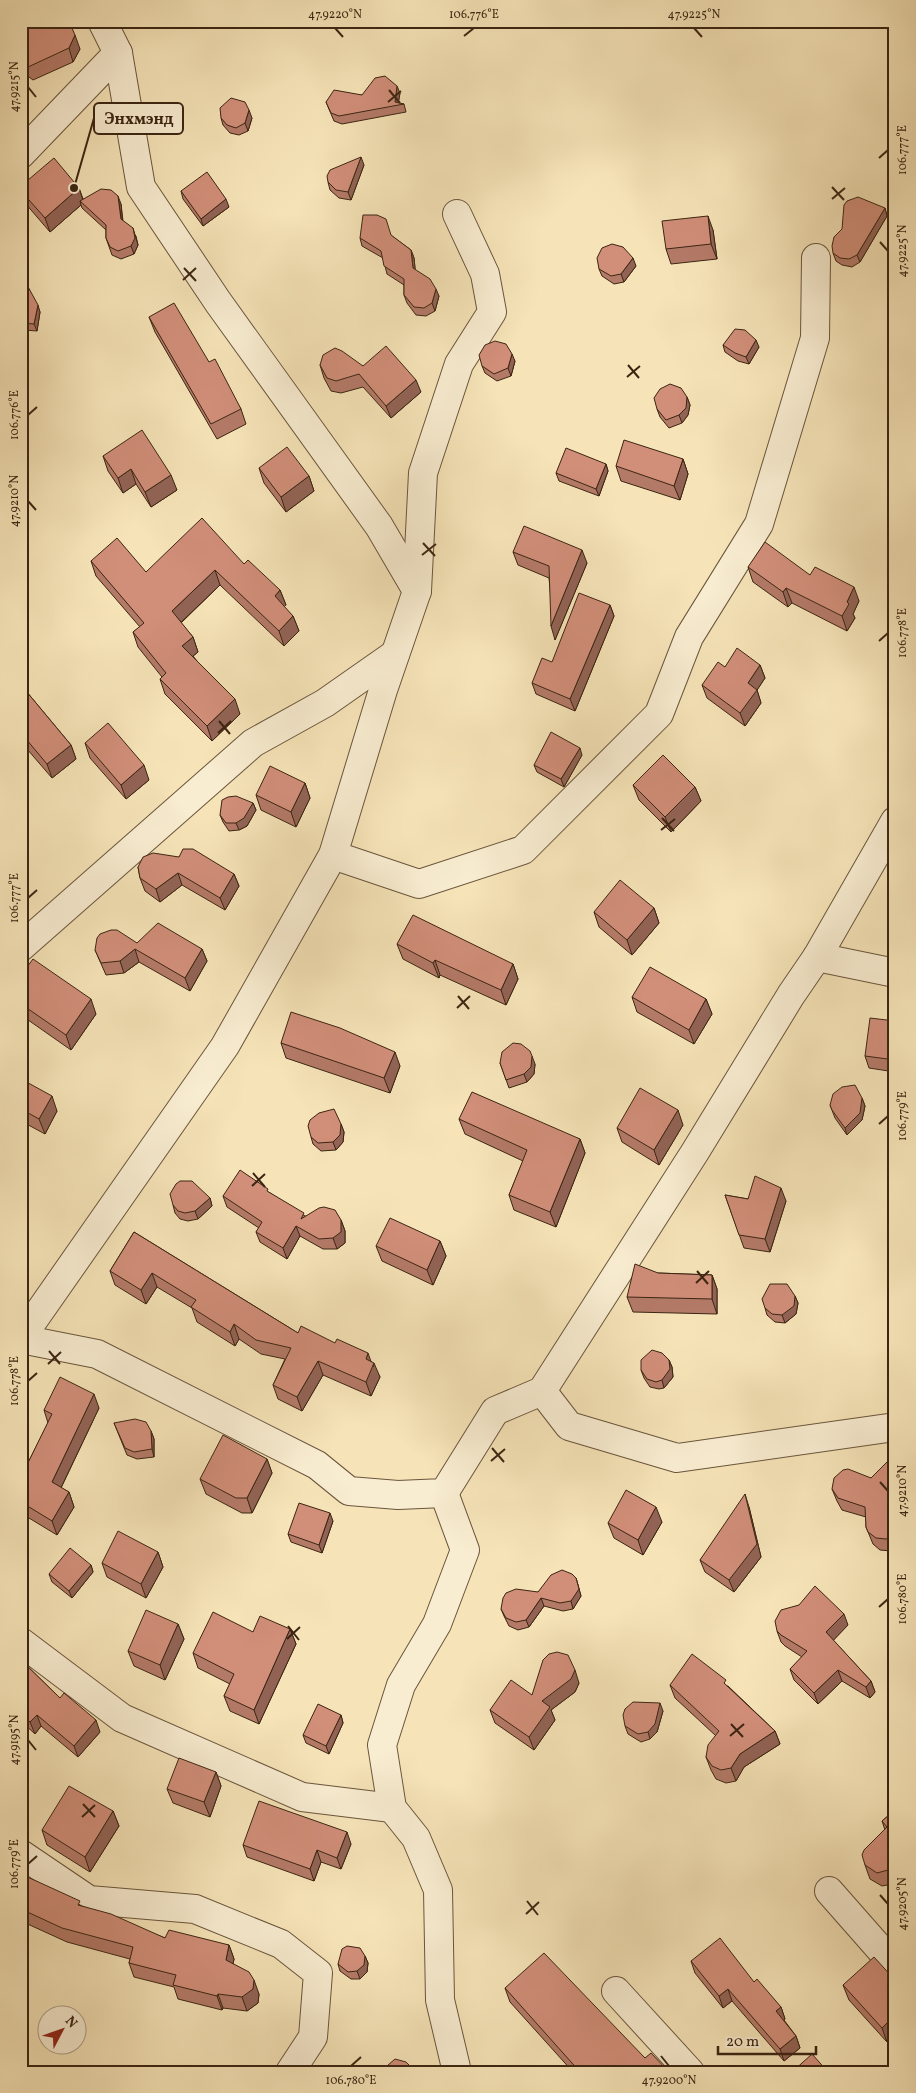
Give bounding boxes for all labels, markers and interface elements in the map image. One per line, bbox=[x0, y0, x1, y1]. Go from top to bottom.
text: 47.9220°N bbox=[308, 7, 362, 23]
text: 106.776°E bbox=[449, 7, 499, 23]
text: 47.9225°N bbox=[668, 7, 721, 23]
text: 47.9215°N bbox=[7, 61, 23, 113]
callout: Энхмэнд bbox=[94, 103, 183, 134]
text: Энхмэнд bbox=[104, 109, 174, 131]
text: 106.777°E bbox=[895, 125, 911, 175]
text: 47.9225°N bbox=[895, 224, 911, 277]
text: 106.776°E bbox=[7, 390, 23, 440]
text: 47.9210°N bbox=[7, 475, 23, 527]
text: 106.778°E bbox=[895, 608, 911, 658]
text: 106.777°E bbox=[7, 873, 23, 923]
text: 106.779°E bbox=[895, 1091, 911, 1141]
text: 106.778°E bbox=[7, 1356, 23, 1406]
text: 47.9210°N bbox=[895, 1465, 911, 1517]
text: 106.780°E bbox=[895, 1574, 911, 1624]
text: 47.9195°N bbox=[7, 1715, 23, 1765]
text: 106.779°E bbox=[7, 1839, 23, 1889]
text: 47.9205°N bbox=[895, 1877, 911, 1931]
north arrow bbox=[38, 2006, 88, 2056]
text: N bbox=[60, 2012, 81, 2033]
scale bar bbox=[718, 2023, 816, 2055]
text: 20 m bbox=[726, 2032, 759, 2053]
text: 106.780°E bbox=[326, 2073, 376, 2089]
text: 47.9200°N bbox=[642, 2073, 697, 2089]

